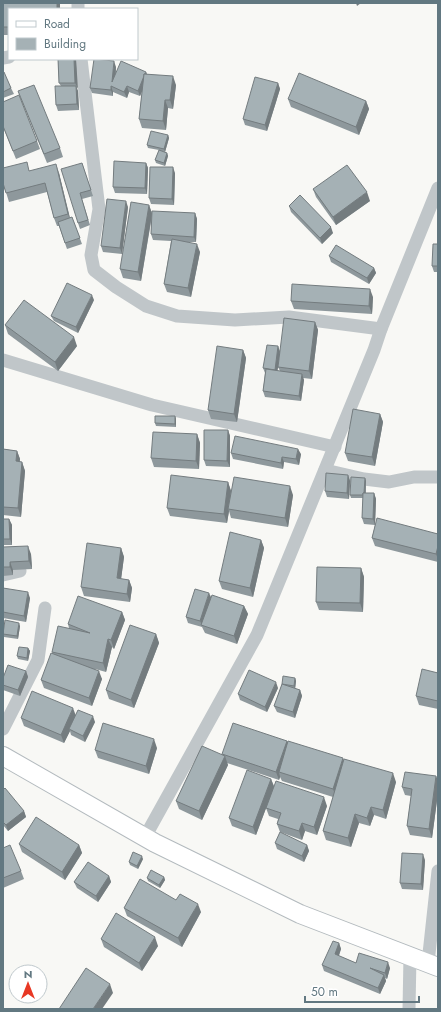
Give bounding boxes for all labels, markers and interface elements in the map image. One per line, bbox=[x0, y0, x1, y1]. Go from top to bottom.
legend bbox=[8, 8, 138, 60]
text: Road bbox=[44, 15, 70, 33]
text: Building bbox=[44, 35, 86, 53]
north arrow bbox=[8, 964, 48, 1004]
text: N bbox=[24, 966, 32, 982]
scale bar bbox=[305, 978, 419, 1004]
text: 50 m bbox=[311, 983, 338, 1001]

